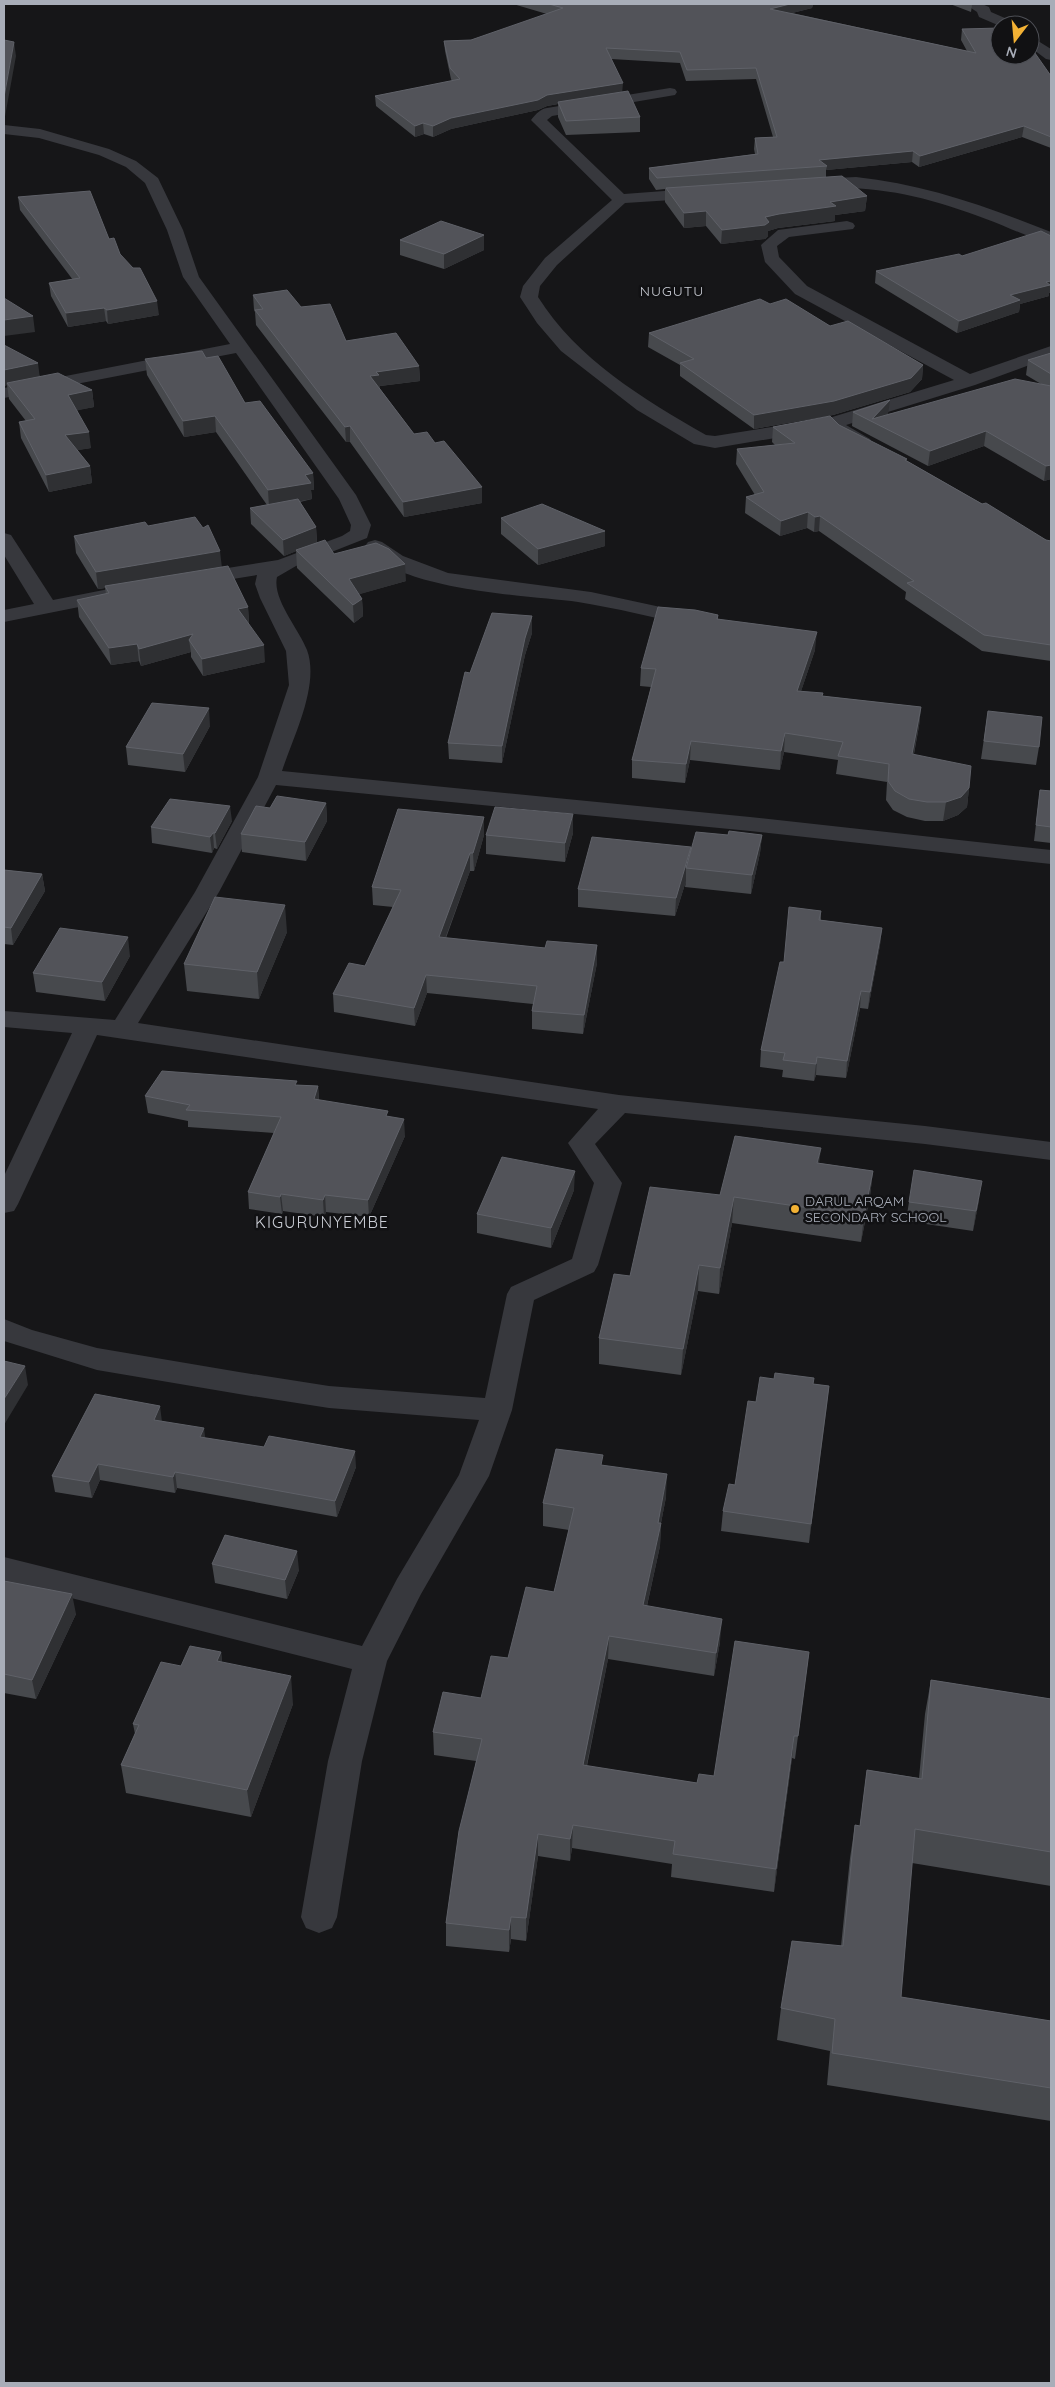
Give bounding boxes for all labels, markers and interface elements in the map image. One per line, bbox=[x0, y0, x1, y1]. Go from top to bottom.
north arrow bbox=[990, 15, 1040, 65]
text: N bbox=[1004, 42, 1019, 63]
district label: NUGUTU bbox=[640, 282, 704, 300]
place label: DARUL ARQAM SECONDARY SCHOOL bbox=[805, 1192, 947, 1226]
marker: DARUL ARQAM SECONDARY SCHOOL bbox=[789, 1203, 801, 1215]
district label: KIGURUNYEMBE bbox=[255, 1212, 389, 1232]

